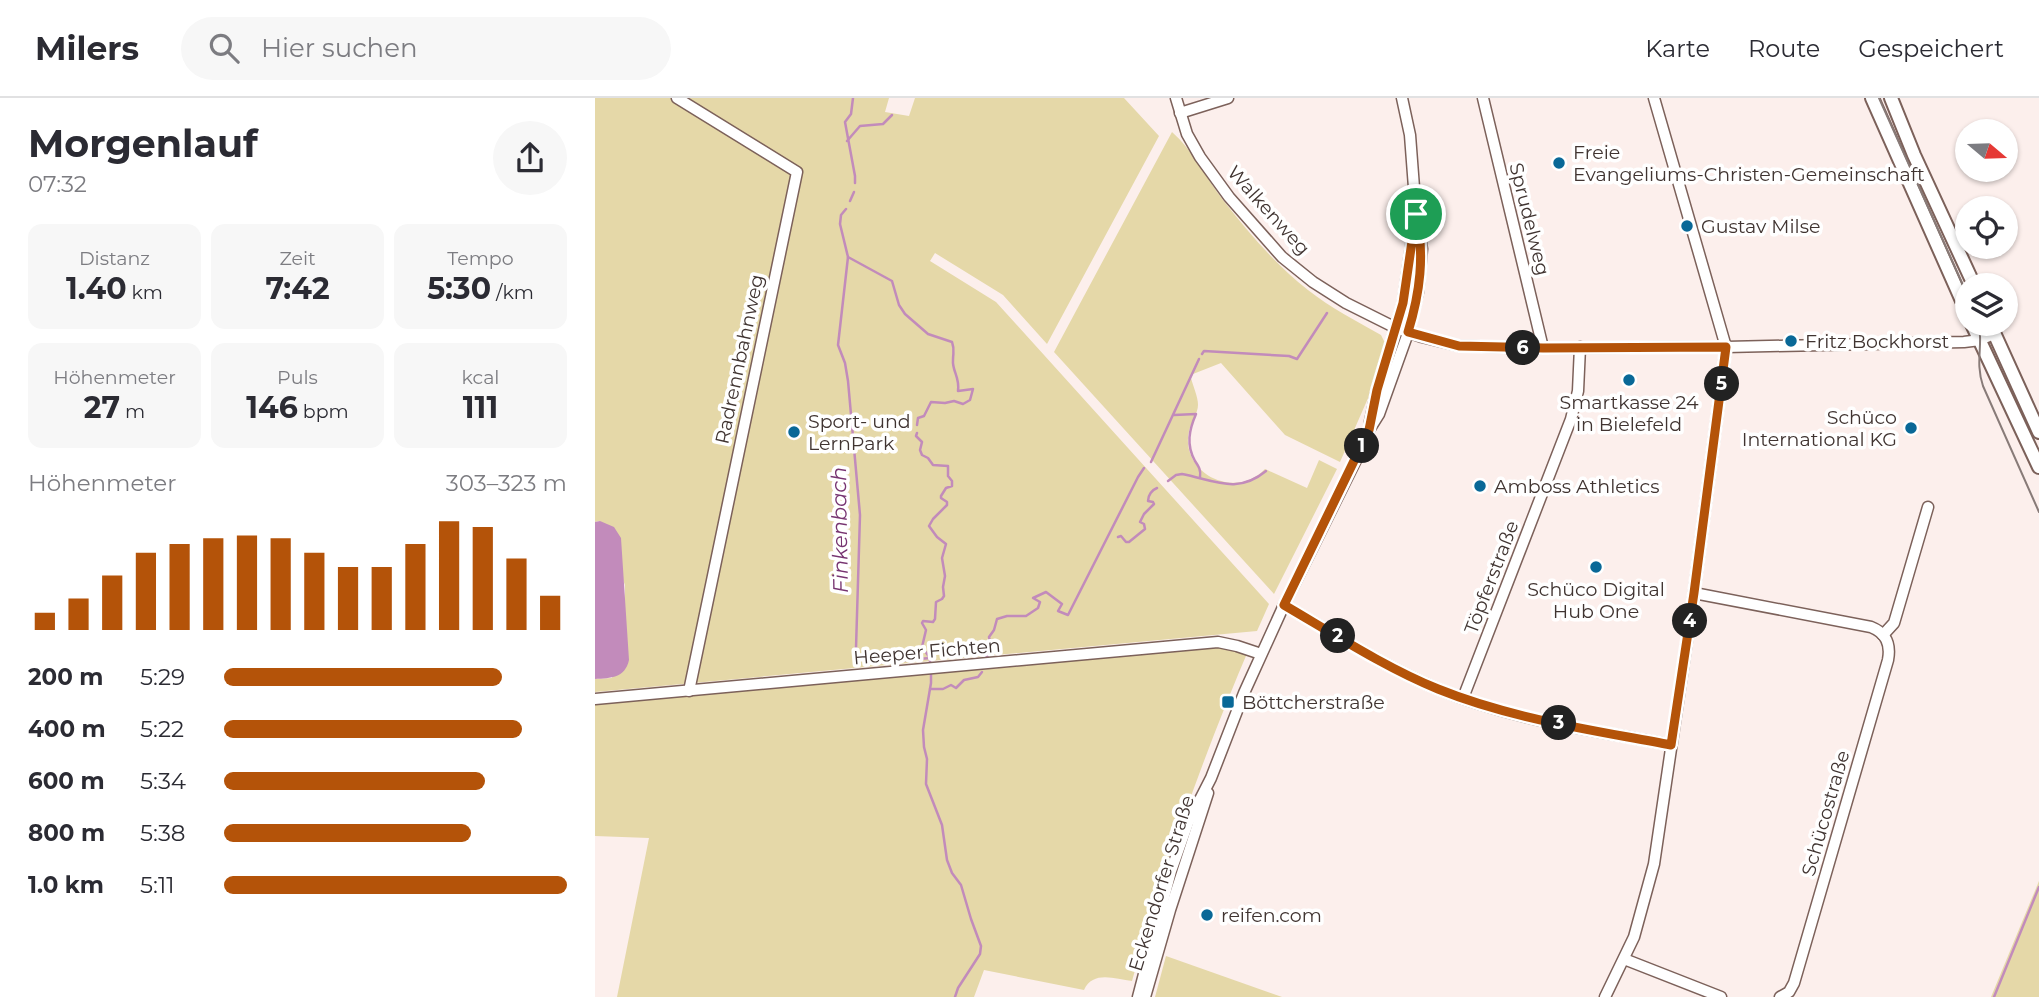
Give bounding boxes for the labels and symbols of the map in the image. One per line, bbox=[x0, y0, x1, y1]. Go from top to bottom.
north arrow bbox=[1955, 119, 2018, 182]
place label: Freie Evangeliums-Christen-Gemeinschaft bbox=[1573, 141, 1925, 186]
marker: Freie Evangeliums-Christen-Gemeinschaft bbox=[1551, 155, 1567, 171]
street label: Sprudelweg bbox=[1504, 160, 1555, 278]
street label: Walkenweg bbox=[1222, 161, 1315, 260]
pin bbox=[1386, 184, 1446, 244]
place label: Gustav Milse bbox=[1701, 215, 1820, 238]
marker: Gustav Milse bbox=[1679, 218, 1695, 234]
street label: Radrennbahnweg bbox=[710, 272, 769, 446]
pin: 6 bbox=[1506, 330, 1541, 366]
place label: Fritz Bockhorst bbox=[1805, 330, 1949, 353]
marker: Fritz Bockhorst bbox=[1783, 333, 1799, 349]
pin: 5 bbox=[1705, 366, 1739, 402]
marker: Smartkasse 24 in Bielefeld bbox=[1621, 372, 1637, 388]
place label: Smartkasse 24 in Bielefeld bbox=[1560, 391, 1699, 436]
place label: Schüco International KG bbox=[1742, 406, 1897, 451]
place label: Sport- und LernPark bbox=[808, 410, 911, 455]
marker: Schüco International KG bbox=[1903, 420, 1919, 436]
marker: Sport- und LernPark bbox=[786, 424, 802, 440]
pin: 1 bbox=[1345, 428, 1379, 464]
water label: Finkenbach bbox=[826, 467, 853, 593]
place label: Amboss Athletics bbox=[1494, 475, 1660, 498]
marker: Amboss Athletics bbox=[1472, 478, 1488, 494]
street label: Töpferstraße bbox=[1459, 517, 1524, 637]
marker: Schüco Digital Hub One bbox=[1588, 559, 1604, 575]
place label: Schüco Digital Hub One bbox=[1527, 578, 1665, 623]
pin: 4 bbox=[1673, 603, 1707, 638]
pin: 2 bbox=[1321, 618, 1355, 654]
street label: Heeper Fichten bbox=[853, 634, 1002, 669]
place label: Böttcherstraße bbox=[1242, 691, 1385, 714]
marker: Böttcherstraße bbox=[1220, 694, 1236, 710]
pin: 3 bbox=[1541, 706, 1577, 740]
street label: Schücostraße bbox=[1797, 748, 1854, 879]
street label: Eckendorfer Straße bbox=[1124, 792, 1199, 974]
place label: reifen.com bbox=[1221, 904, 1322, 927]
marker: reifen.com bbox=[1199, 907, 1215, 923]

